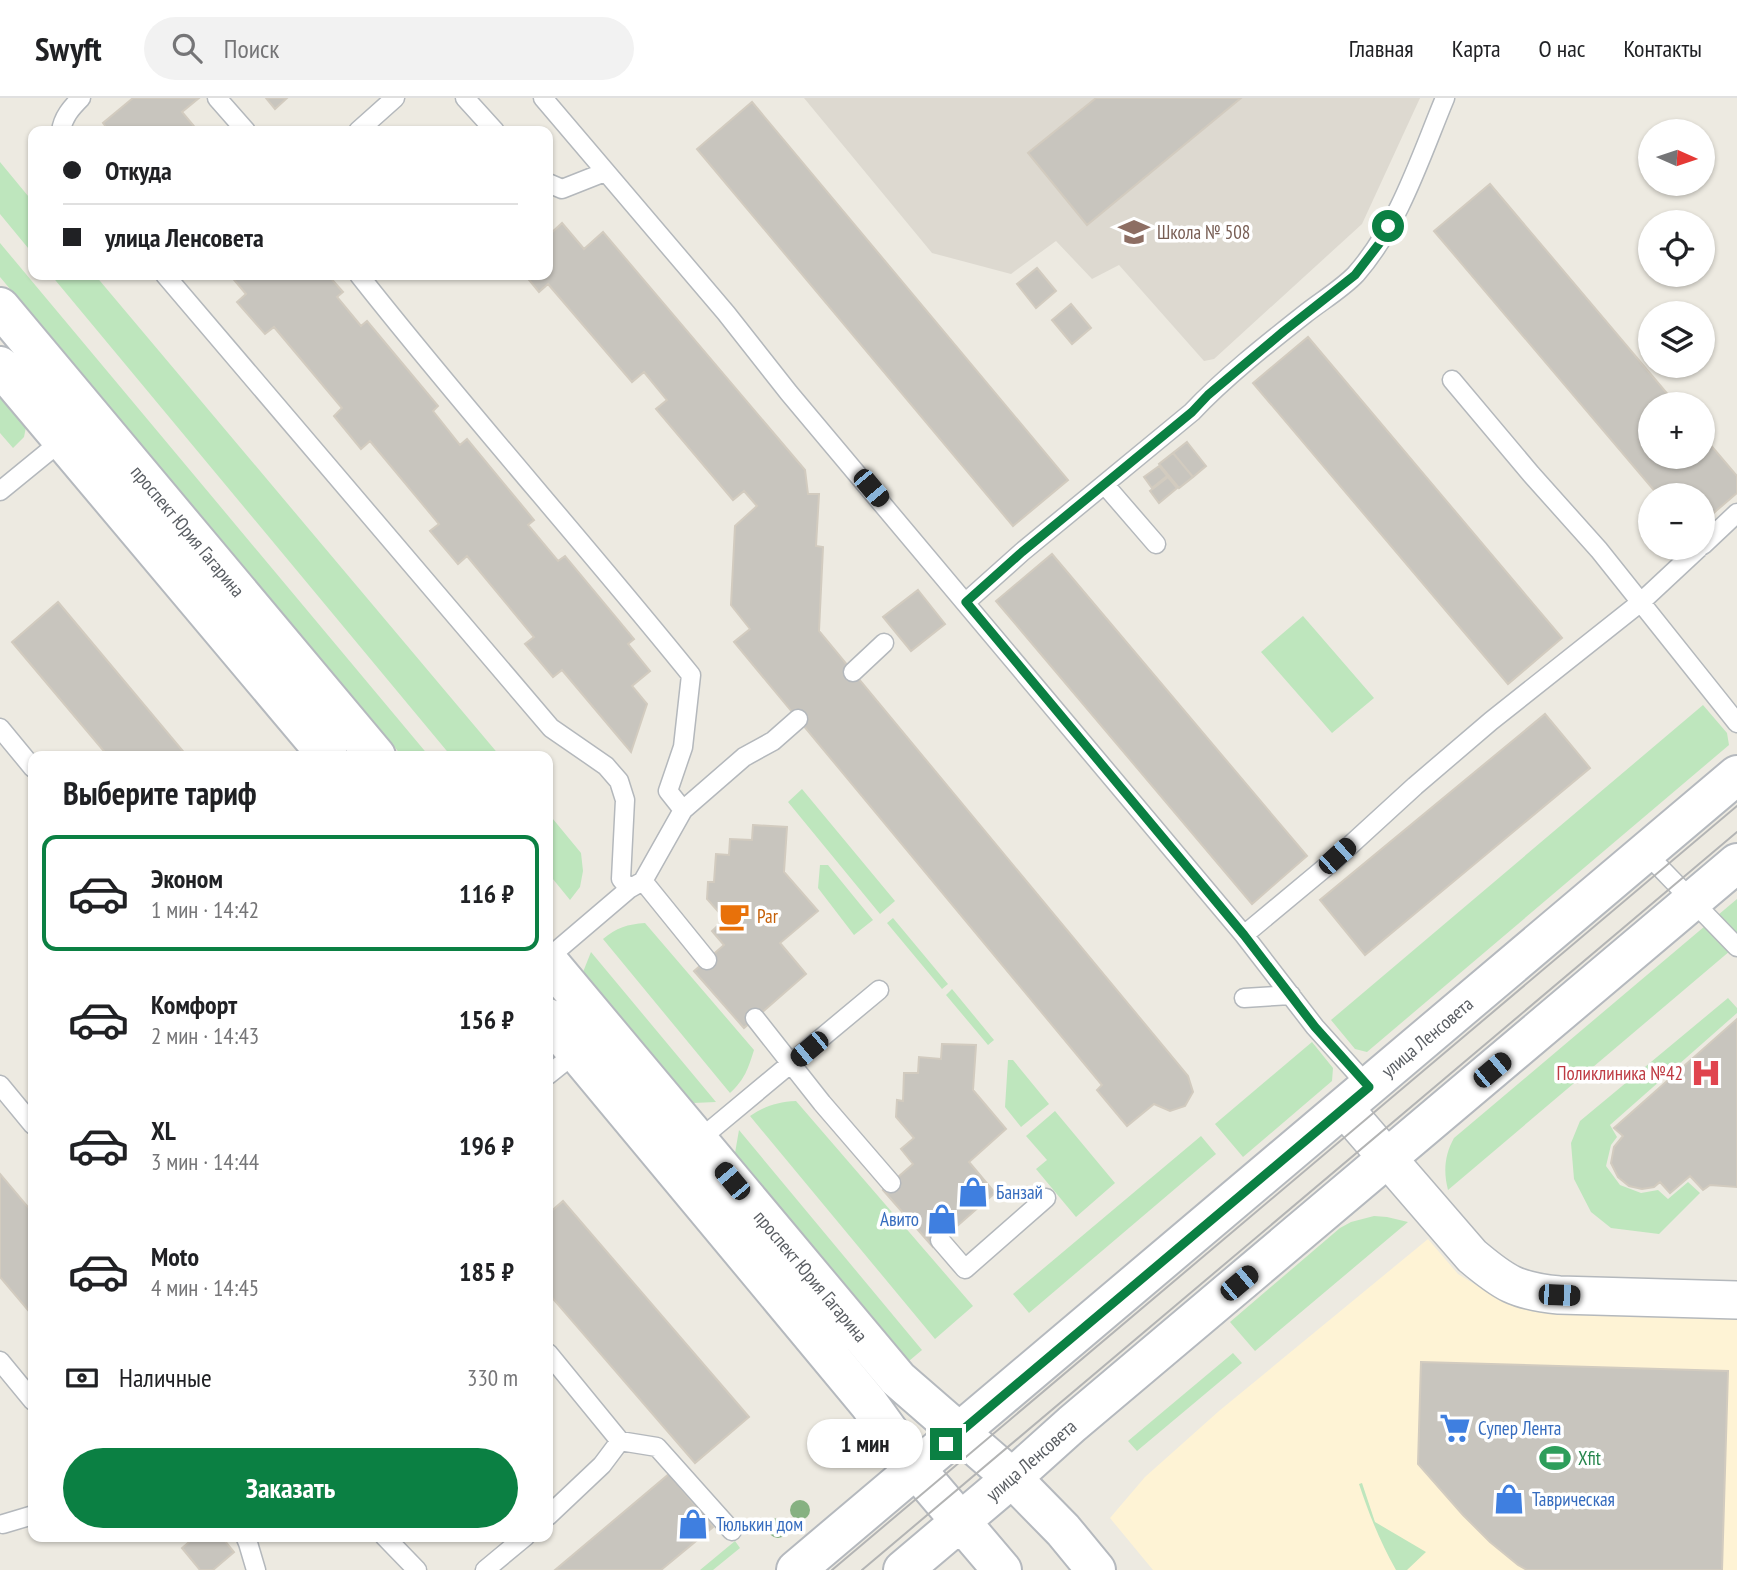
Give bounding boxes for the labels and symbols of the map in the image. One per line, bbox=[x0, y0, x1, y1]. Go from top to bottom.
north arrow bbox=[1638, 119, 1715, 196]
route start bbox=[1372, 210, 1404, 242]
school or university icon: Школа № 508 bbox=[1117, 215, 1151, 249]
place label: Школа № 508 bbox=[1157, 220, 1250, 244]
street label: проспект Юрия Гагарина bbox=[126, 460, 250, 602]
car bbox=[850, 465, 893, 511]
car bbox=[1315, 834, 1360, 878]
cafe icon: Par bbox=[717, 899, 751, 933]
place label: Par bbox=[757, 904, 779, 928]
street label: улица Ленсовета bbox=[1376, 992, 1478, 1082]
car bbox=[787, 1027, 832, 1071]
car bbox=[1470, 1048, 1515, 1092]
hospital icon: Поликлиника №42 bbox=[1689, 1056, 1723, 1090]
place label: Поликлиника №42 bbox=[1557, 1061, 1683, 1085]
car bbox=[711, 1158, 754, 1204]
shop icon: Банзай bbox=[956, 1175, 990, 1209]
place label: Банзай bbox=[996, 1180, 1043, 1204]
shop icon: Авито bbox=[925, 1202, 959, 1236]
street label: проспект Юрия Гагарина bbox=[749, 1205, 873, 1347]
place label: Авито bbox=[880, 1207, 919, 1231]
car bbox=[1217, 1261, 1262, 1305]
car bbox=[1538, 1284, 1581, 1306]
supermarket icon: Супер Лента bbox=[1438, 1411, 1472, 1445]
street label: улица Ленсовета bbox=[981, 1414, 1081, 1506]
place label: Супер Лента bbox=[1478, 1416, 1561, 1440]
callout: 1 мин bbox=[806, 1420, 922, 1468]
route end bbox=[930, 1428, 962, 1460]
sports icon: Xfit bbox=[1538, 1441, 1572, 1475]
place label: Xfit bbox=[1578, 1446, 1602, 1470]
shop icon: Таврическая bbox=[1492, 1482, 1526, 1516]
place label: Таврическая bbox=[1532, 1487, 1615, 1511]
shop icon: Тюлькин дом bbox=[676, 1507, 710, 1541]
place label: Тюлькин дом bbox=[716, 1512, 803, 1536]

